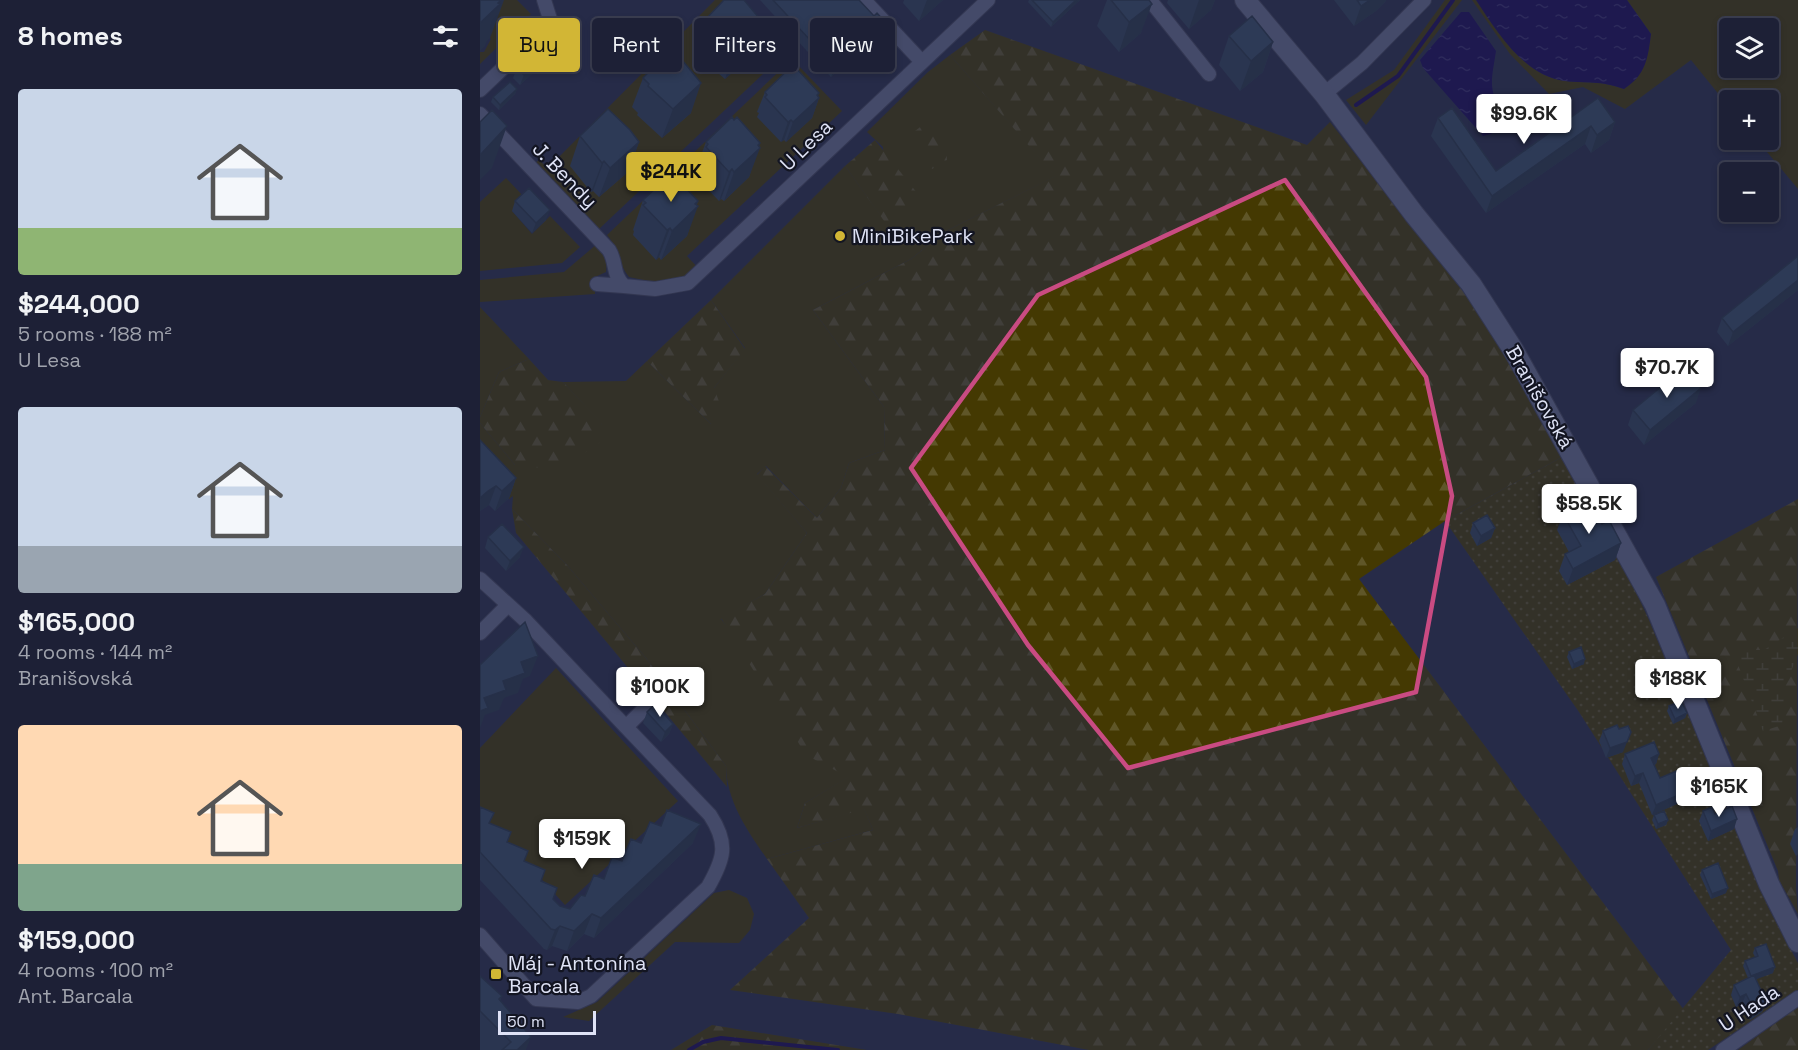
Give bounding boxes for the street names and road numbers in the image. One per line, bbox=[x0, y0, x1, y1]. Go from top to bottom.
street label: U Lesa bbox=[774, 114, 838, 176]
street label: J. Bendy bbox=[527, 136, 603, 214]
street label: Branišovská bbox=[1500, 341, 1580, 453]
street label: U Hada bbox=[1714, 978, 1784, 1038]

